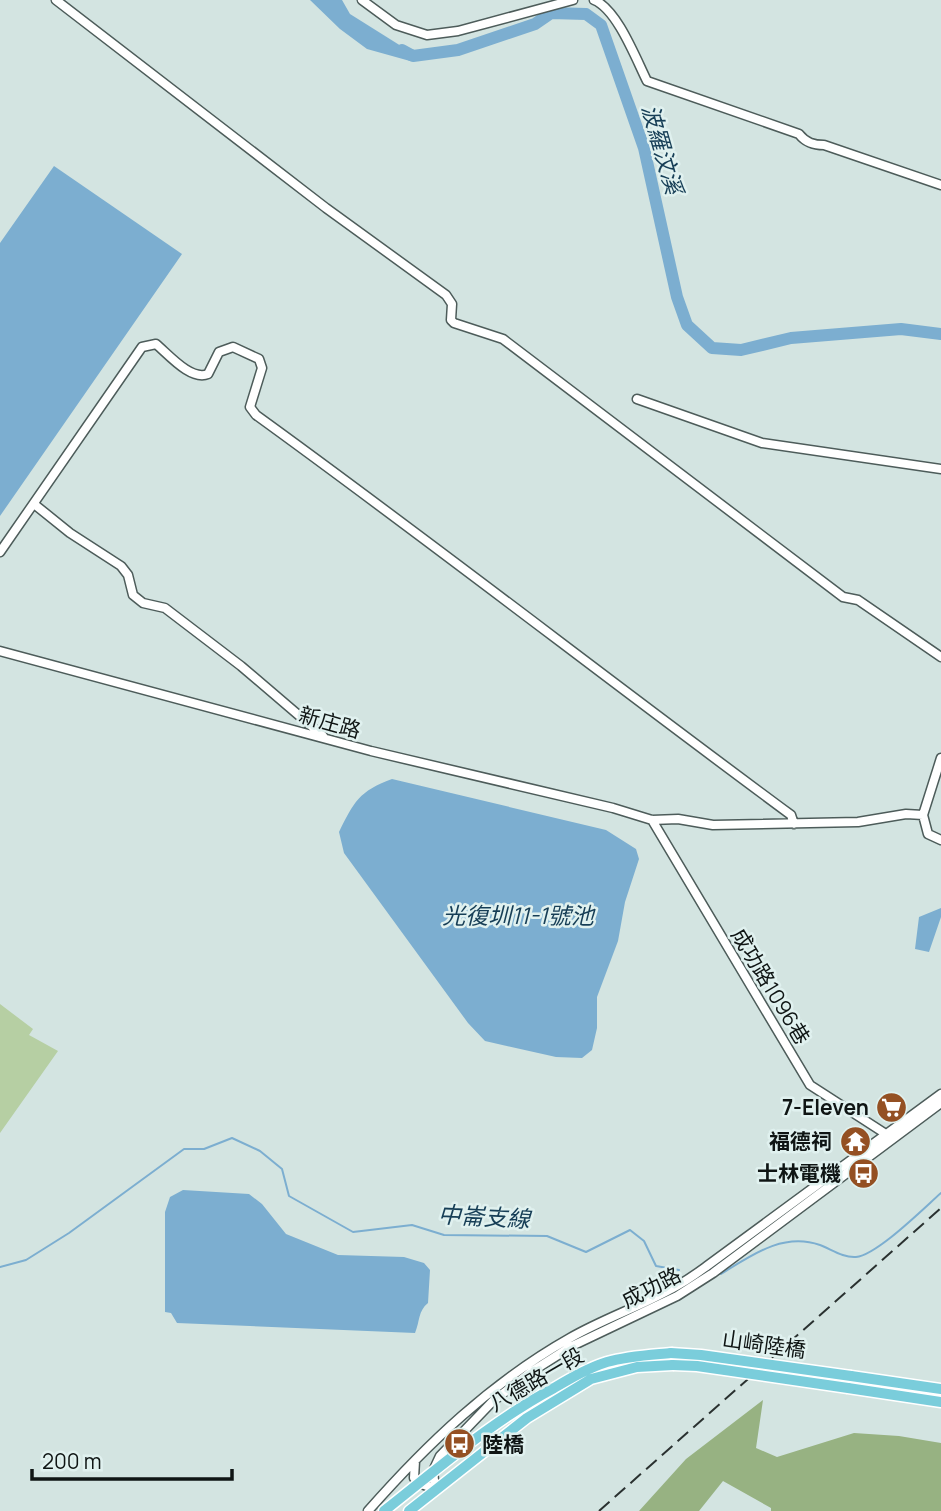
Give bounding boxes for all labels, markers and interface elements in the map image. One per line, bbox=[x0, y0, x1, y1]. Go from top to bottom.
water label: 波羅汶溪 bbox=[635, 100, 692, 201]
street label: 新庄路 bbox=[296, 700, 364, 744]
water label: 光復圳11-1號池 bbox=[442, 899, 596, 931]
street label: 成功路1096巷 bbox=[725, 923, 817, 1049]
supermarket icon: 7-Eleven bbox=[875, 1090, 909, 1124]
place label: 7-Eleven bbox=[782, 1093, 869, 1121]
temple icon: 福德祠 bbox=[838, 1124, 872, 1158]
place label: 福德祠 bbox=[769, 1127, 832, 1155]
bus stop icon: 士林電機 bbox=[847, 1156, 881, 1190]
place label: 士林電機 bbox=[757, 1159, 841, 1187]
water label: 中崙支線 bbox=[437, 1198, 534, 1235]
street label: 成功路 bbox=[617, 1260, 685, 1314]
street label: 山崎陸橋 bbox=[720, 1324, 808, 1364]
street label: 八德路一段 bbox=[484, 1341, 588, 1417]
bus stop icon: 陸橋 bbox=[442, 1427, 476, 1461]
place label: 陸橋 bbox=[482, 1430, 524, 1458]
scale bar bbox=[32, 1438, 231, 1482]
text: 200 m bbox=[42, 1447, 102, 1475]

